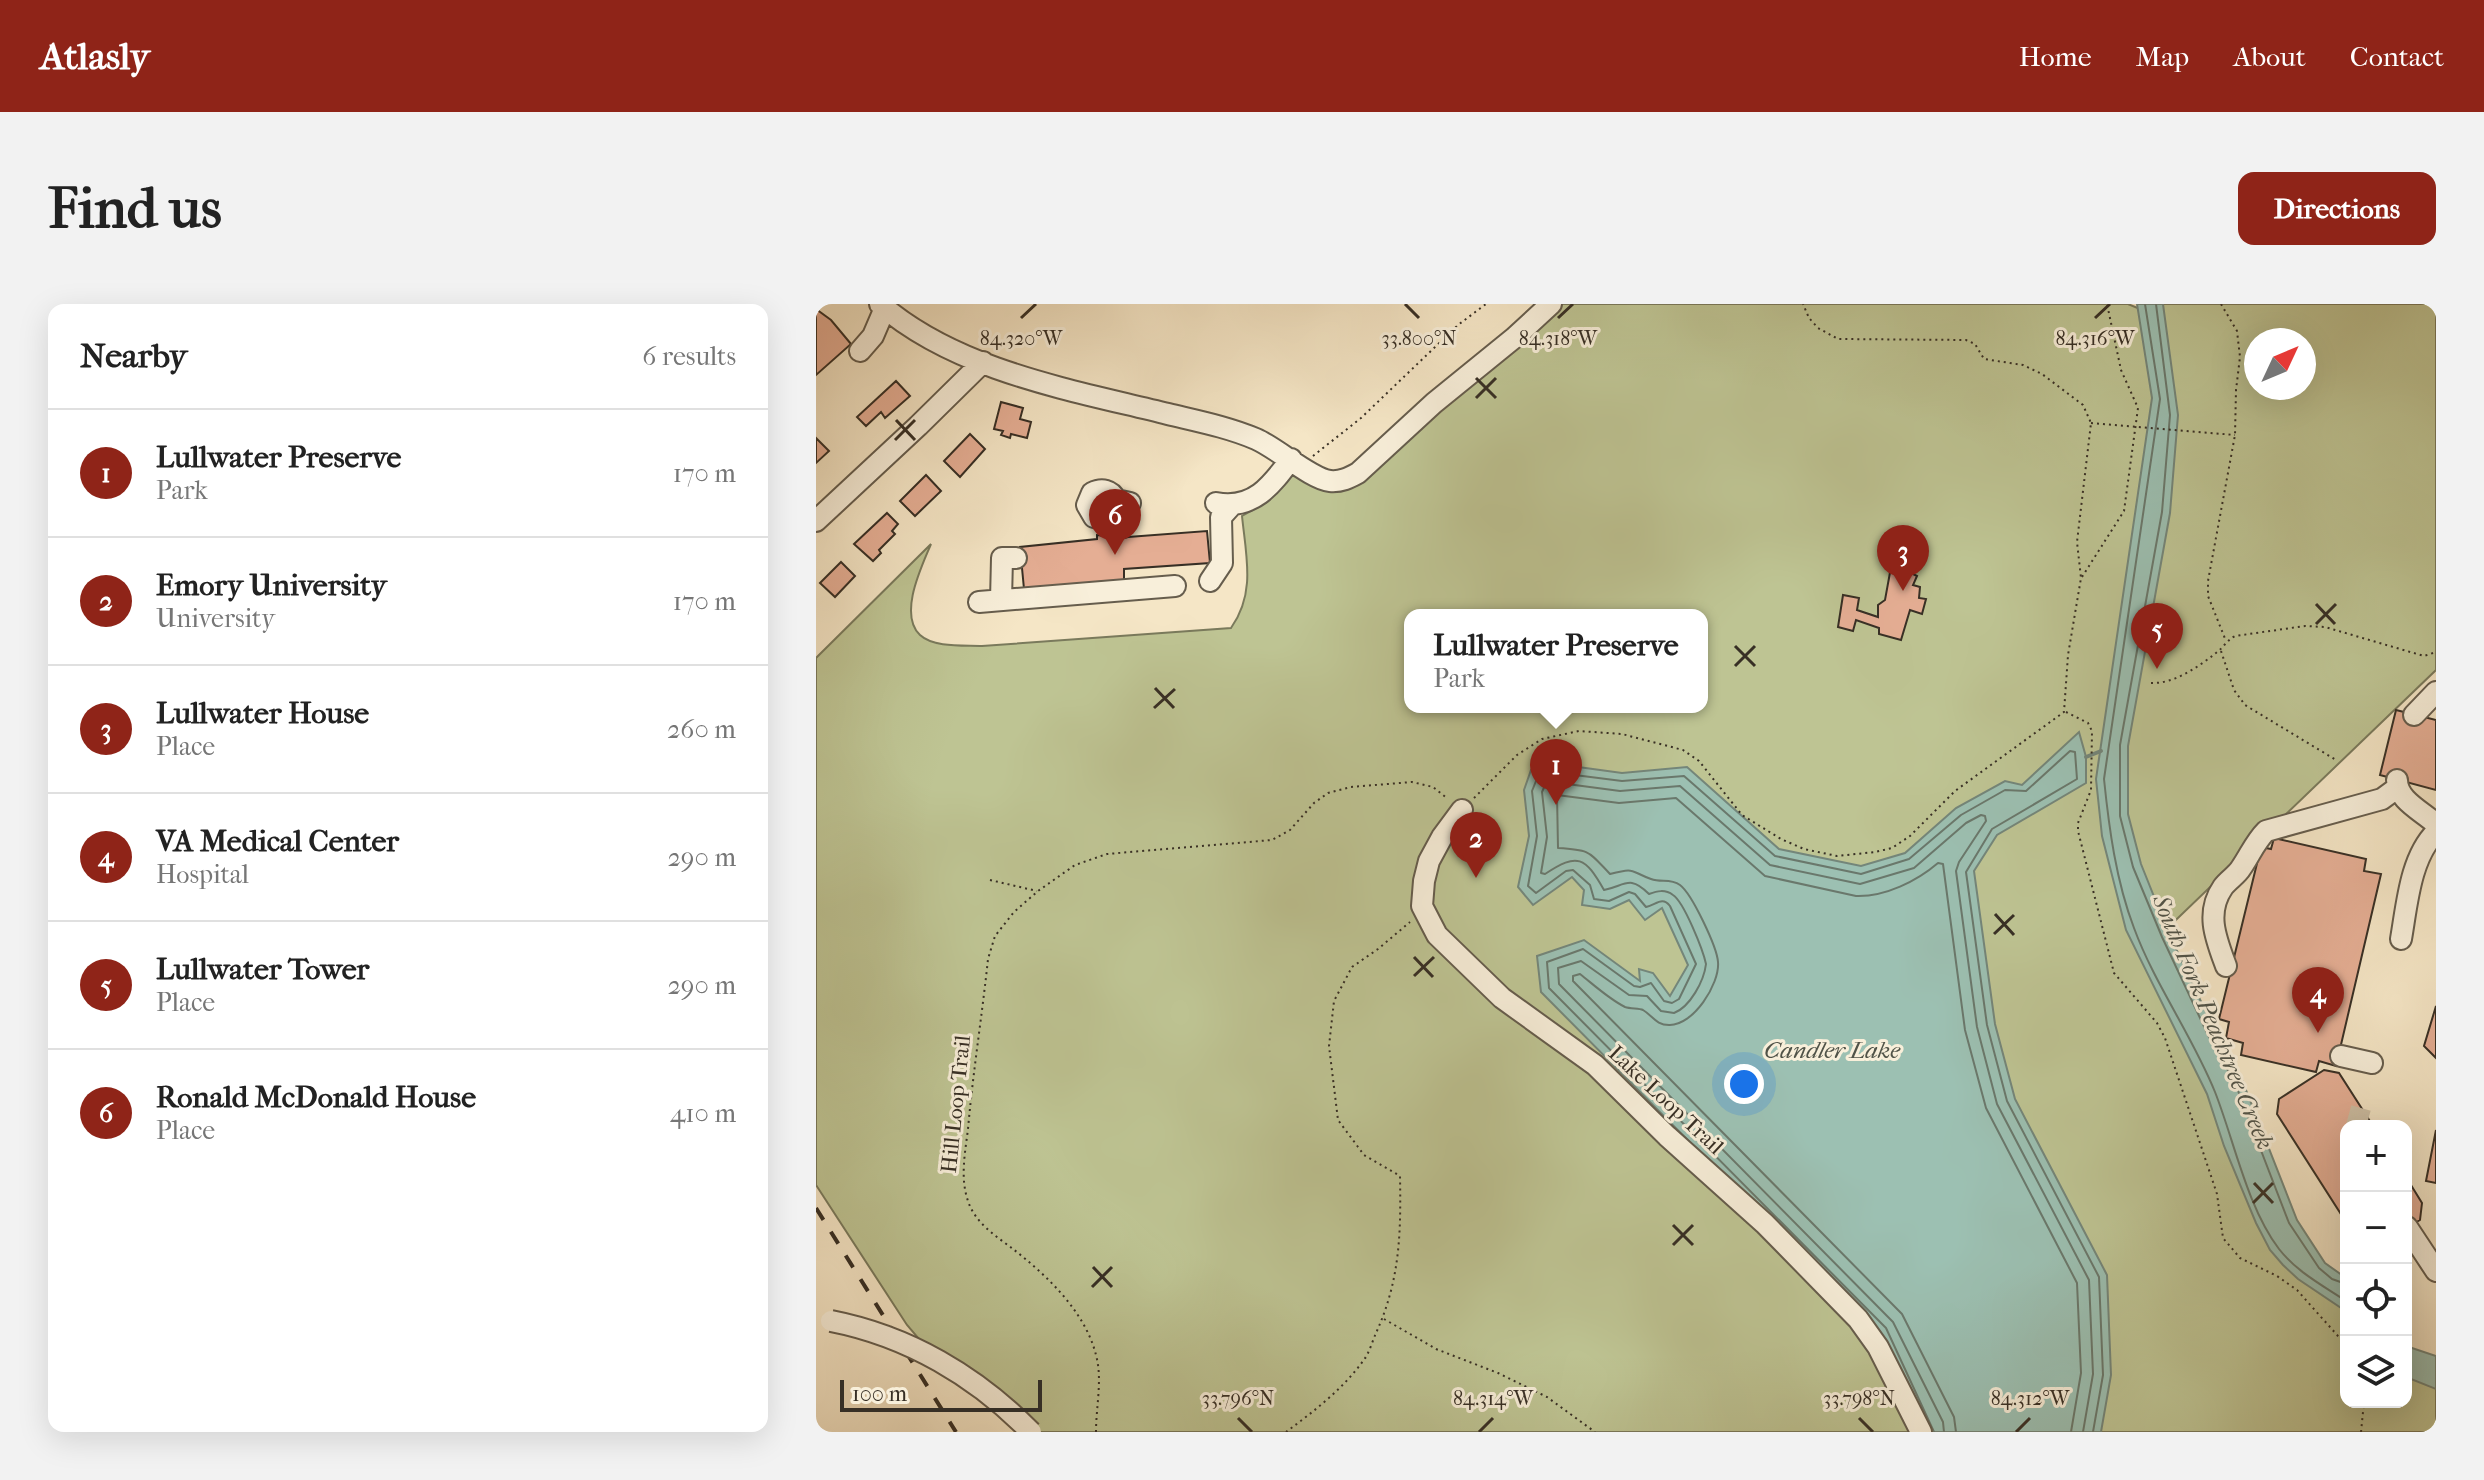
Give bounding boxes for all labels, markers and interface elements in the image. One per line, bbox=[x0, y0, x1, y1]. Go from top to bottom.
text: Atlasly bbox=[40, 34, 150, 79]
text: Home bbox=[2019, 40, 2092, 73]
text: Map bbox=[2136, 40, 2189, 73]
text: About bbox=[2233, 40, 2306, 73]
text: Contact bbox=[2350, 40, 2444, 73]
button: Directions bbox=[2238, 172, 2436, 245]
text: Find us bbox=[48, 176, 222, 241]
text: 84.320°W bbox=[980, 327, 1064, 350]
text: 33.800°N bbox=[1382, 327, 1456, 350]
text: 84.318°W bbox=[1519, 327, 1599, 350]
text: 84.316°W bbox=[2055, 327, 2136, 350]
north arrow bbox=[2244, 328, 2316, 400]
text: Nearby bbox=[80, 336, 187, 376]
text: 6 results bbox=[642, 341, 736, 372]
text: Lullwater Preserve bbox=[156, 440, 401, 475]
text: 1 bbox=[101, 458, 111, 489]
text: 170 m bbox=[673, 458, 736, 489]
text: Park bbox=[156, 475, 208, 506]
pin: 6 bbox=[1089, 489, 1141, 555]
pin: 3 bbox=[1877, 525, 1929, 591]
text: Emory University bbox=[156, 568, 387, 603]
text: 2 bbox=[99, 586, 113, 617]
text: 170 m bbox=[673, 586, 736, 617]
text: University bbox=[156, 603, 275, 634]
pin: 5 bbox=[2131, 603, 2183, 669]
popup bbox=[1404, 609, 1708, 713]
text: Lullwater Preserve bbox=[1433, 628, 1679, 663]
text: Park bbox=[1433, 663, 1485, 694]
text: Lullwater House bbox=[156, 696, 369, 731]
text: 3 bbox=[101, 714, 111, 745]
text: 260 m bbox=[667, 714, 736, 745]
text: Place bbox=[156, 731, 215, 762]
pin: 1 bbox=[1530, 739, 1582, 805]
pin: 2 bbox=[1450, 812, 1502, 878]
text: VA Medical Center bbox=[156, 824, 399, 859]
text: 4 bbox=[98, 842, 114, 873]
text: 290 m bbox=[667, 842, 736, 873]
text: Hospital bbox=[156, 859, 249, 890]
water label: South Fork Peachtree Creek bbox=[2146, 890, 2279, 1154]
text: Lullwater Tower bbox=[156, 952, 369, 987]
pin: 4 bbox=[2292, 967, 2344, 1033]
text: 5 bbox=[100, 970, 112, 1001]
text: 290 m bbox=[667, 970, 736, 1001]
text: Place bbox=[156, 987, 215, 1018]
street label: Hill Loop Trail bbox=[936, 1034, 976, 1174]
water label: Candler Lake bbox=[1764, 1036, 1901, 1064]
street label: Lake Loop Trail bbox=[1603, 1040, 1729, 1160]
your location bbox=[1724, 1064, 1764, 1104]
text: Ronald McDonald House bbox=[156, 1080, 476, 1115]
text: 6 bbox=[99, 1098, 113, 1129]
text: 410 m bbox=[670, 1098, 736, 1129]
text: Place bbox=[156, 1115, 215, 1146]
map controls bbox=[2340, 1120, 2412, 1408]
button: + bbox=[2340, 1120, 2412, 1192]
button: − bbox=[2340, 1192, 2412, 1264]
button: locate bbox=[2340, 1264, 2412, 1336]
button: layers bbox=[2340, 1336, 2412, 1408]
scale bar bbox=[840, 1376, 1042, 1412]
text: 100 m bbox=[852, 1381, 907, 1407]
text: 33.796°N bbox=[1202, 1387, 1274, 1410]
text: 84.314°W bbox=[1453, 1387, 1534, 1410]
text: 33.798°N bbox=[1823, 1387, 1895, 1410]
text: 84.312°W bbox=[1991, 1387, 2071, 1410]

